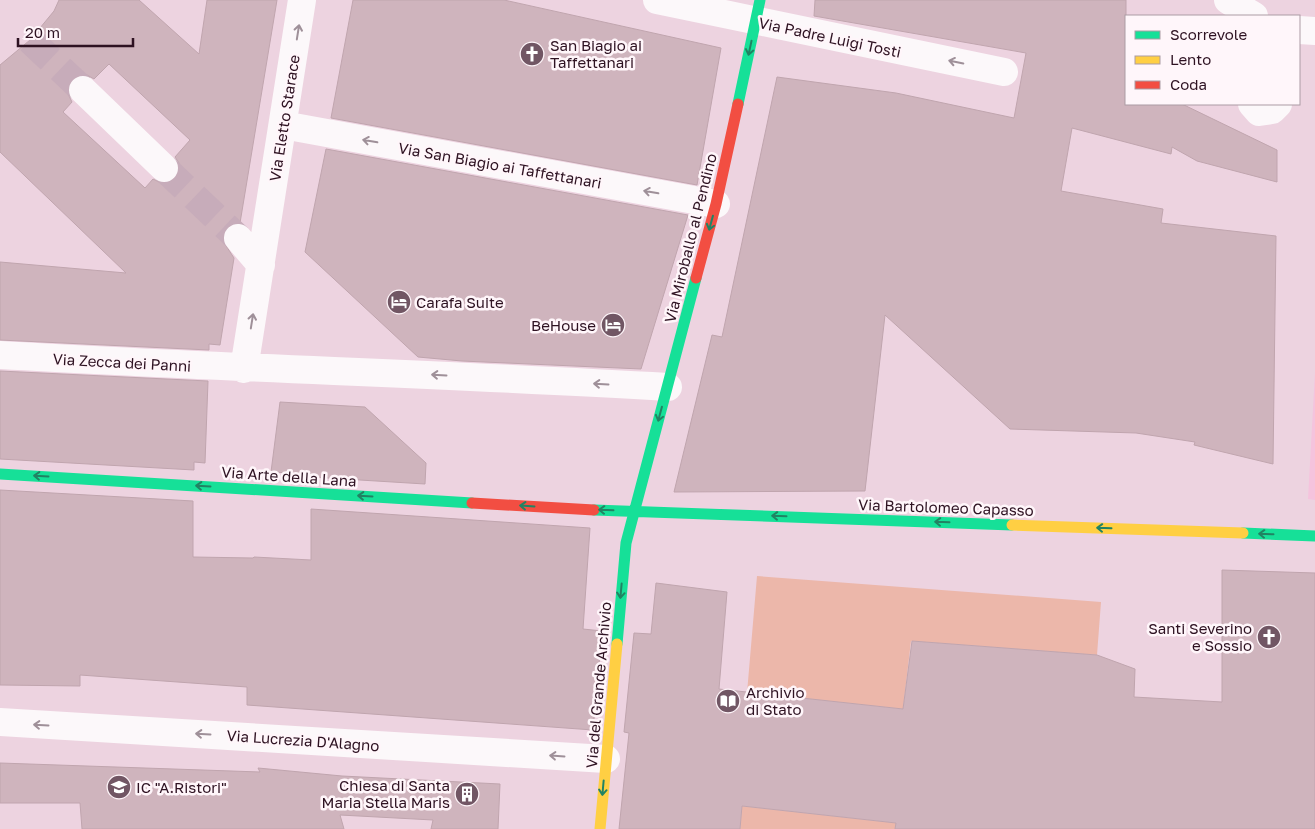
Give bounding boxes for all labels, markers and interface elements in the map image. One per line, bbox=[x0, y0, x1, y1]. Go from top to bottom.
street label: Via Padre Luigi Tosti bbox=[757, 13, 903, 61]
scale bar bbox=[18, 15, 132, 47]
legend bbox=[1125, 15, 1300, 105]
text: 20 m bbox=[25, 23, 60, 41]
one-way arrow bbox=[293, 24, 303, 40]
text: Scorrevole bbox=[1170, 25, 1247, 43]
place label: San Biagio ai Taffettanari bbox=[550, 36, 642, 71]
one-way arrow bbox=[744, 39, 754, 55]
church icon: San Biagio ai Taffettanari bbox=[519, 41, 545, 67]
text: Lento bbox=[1170, 50, 1211, 68]
street label: Via Eletto Starace bbox=[265, 53, 303, 183]
one-way arrow bbox=[948, 57, 964, 67]
text: Coda bbox=[1170, 75, 1207, 93]
one-way arrow bbox=[363, 136, 379, 146]
street label: Via San Biagio ai Taffettanari bbox=[397, 138, 603, 192]
street label: Via Miroballo al Pendino bbox=[660, 151, 720, 325]
one-way arrow bbox=[643, 187, 659, 196]
one-way arrow bbox=[706, 215, 715, 231]
hotel icon: Carafa Suite bbox=[386, 289, 412, 315]
place label: Carafa Suite bbox=[416, 293, 504, 311]
hotel icon: BeHouse bbox=[600, 312, 626, 338]
one-way arrow bbox=[247, 313, 257, 329]
place label: BeHouse bbox=[531, 316, 596, 334]
street label: Via Zecca dei Panni bbox=[52, 349, 192, 375]
one-way arrow bbox=[431, 370, 447, 379]
one-way arrow bbox=[594, 379, 610, 388]
one-way arrow bbox=[655, 406, 665, 422]
street label: Via Arte della Lana bbox=[221, 462, 357, 490]
one-way arrow bbox=[33, 472, 49, 481]
one-way arrow bbox=[195, 481, 211, 490]
one-way arrow bbox=[357, 491, 373, 500]
street label: Via Bartolomeo Capasso bbox=[858, 495, 1034, 519]
one-way arrow bbox=[520, 501, 536, 510]
one-way arrow bbox=[598, 505, 614, 514]
one-way arrow bbox=[771, 511, 788, 521]
one-way arrow bbox=[934, 517, 950, 527]
one-way arrow bbox=[1096, 523, 1112, 532]
one-way arrow bbox=[1259, 529, 1275, 538]
one-way arrow bbox=[616, 583, 626, 599]
street label: Via del Grande Archivio bbox=[582, 601, 614, 769]
place label: Santi Severino e Sossio bbox=[1148, 619, 1252, 654]
church icon: Santi Severino e Sossio bbox=[1256, 624, 1282, 650]
place label: Archivio di Stato bbox=[746, 683, 805, 718]
library icon: Archivio di Stato bbox=[715, 688, 741, 714]
one-way arrow bbox=[33, 720, 49, 729]
street label: Via Lucrezia D'Alagno bbox=[226, 726, 380, 754]
one-way arrow bbox=[195, 729, 211, 738]
one-way arrow bbox=[549, 751, 565, 760]
school or university icon: IC "A.Ristori" bbox=[106, 774, 132, 800]
place label: Chiesa di Santa Maria Stella Maris bbox=[322, 776, 450, 811]
place label: IC "A.Ristori" bbox=[136, 778, 227, 796]
one-way arrow bbox=[599, 780, 608, 796]
building icon: Chiesa di Santa Maria Stella Maris bbox=[454, 781, 480, 807]

